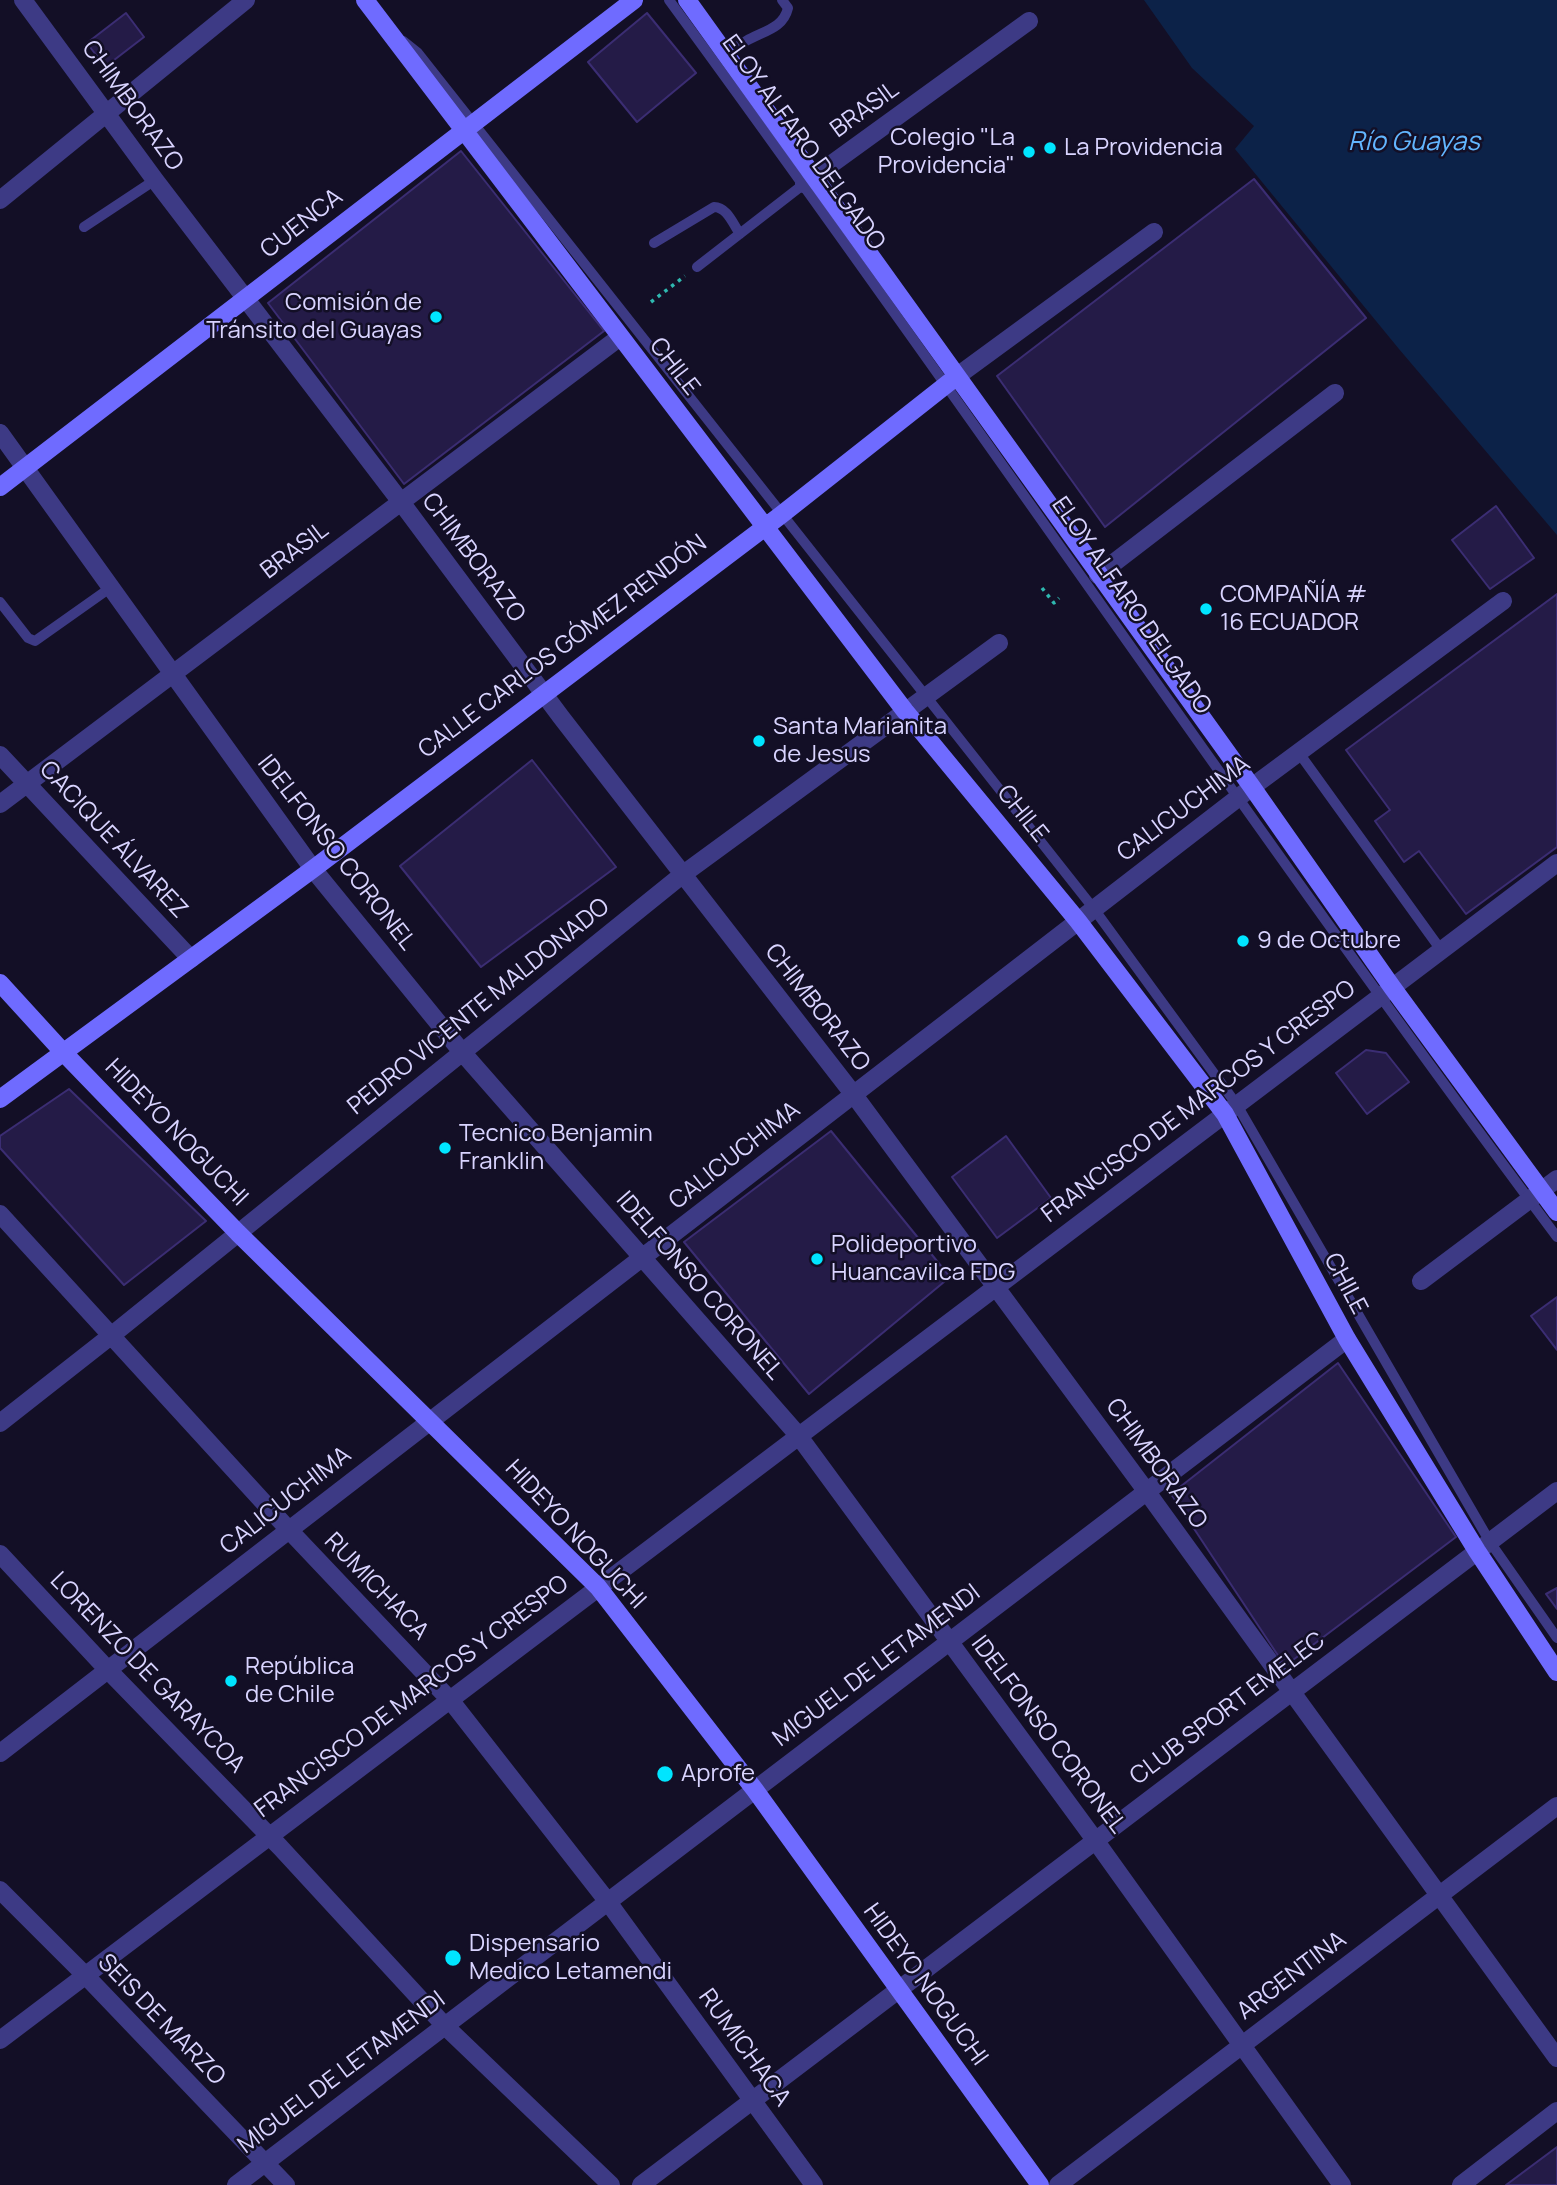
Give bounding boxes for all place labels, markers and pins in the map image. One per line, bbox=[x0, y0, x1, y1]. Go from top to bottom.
place label: Colegio "La Providencia" bbox=[878, 124, 1015, 180]
place label: La Providencia bbox=[1064, 134, 1223, 162]
marker: La Providencia bbox=[1042, 140, 1058, 156]
marker: Colegio "La Providencia" bbox=[1021, 144, 1037, 160]
place label: Comisión de Tránsito del Guayas bbox=[206, 289, 422, 345]
marker: Comisión de Tránsito del Guayas bbox=[428, 309, 444, 325]
place label: COMPAÑÍA # 16 ECUADOR bbox=[1220, 581, 1367, 637]
marker: COMPAÑÍA # 16 ECUADOR bbox=[1198, 601, 1214, 617]
place label: Santa Marianita de Jesus bbox=[773, 713, 947, 769]
marker: Santa Marianita de Jesus bbox=[751, 733, 767, 749]
place label: 9 de Octubre bbox=[1257, 927, 1401, 955]
marker: 9 de Octubre bbox=[1235, 933, 1251, 949]
place label: Tecnico Benjamin Franklin bbox=[459, 1120, 653, 1176]
marker: Tecnico Benjamin Franklin bbox=[437, 1140, 453, 1156]
place label: Polideportivo Huancavilca FDG bbox=[831, 1231, 1015, 1287]
marker: Polideportivo Huancavilca FDG bbox=[809, 1251, 825, 1267]
place label: República de Chile bbox=[245, 1653, 354, 1709]
marker: República de Chile bbox=[223, 1673, 239, 1689]
place label: Aprofe bbox=[681, 1760, 755, 1788]
marker: Aprofe bbox=[655, 1764, 675, 1784]
place label: Dispensario Medico Letamendi bbox=[469, 1930, 672, 1986]
marker: Dispensario Medico Letamendi bbox=[443, 1948, 463, 1968]

